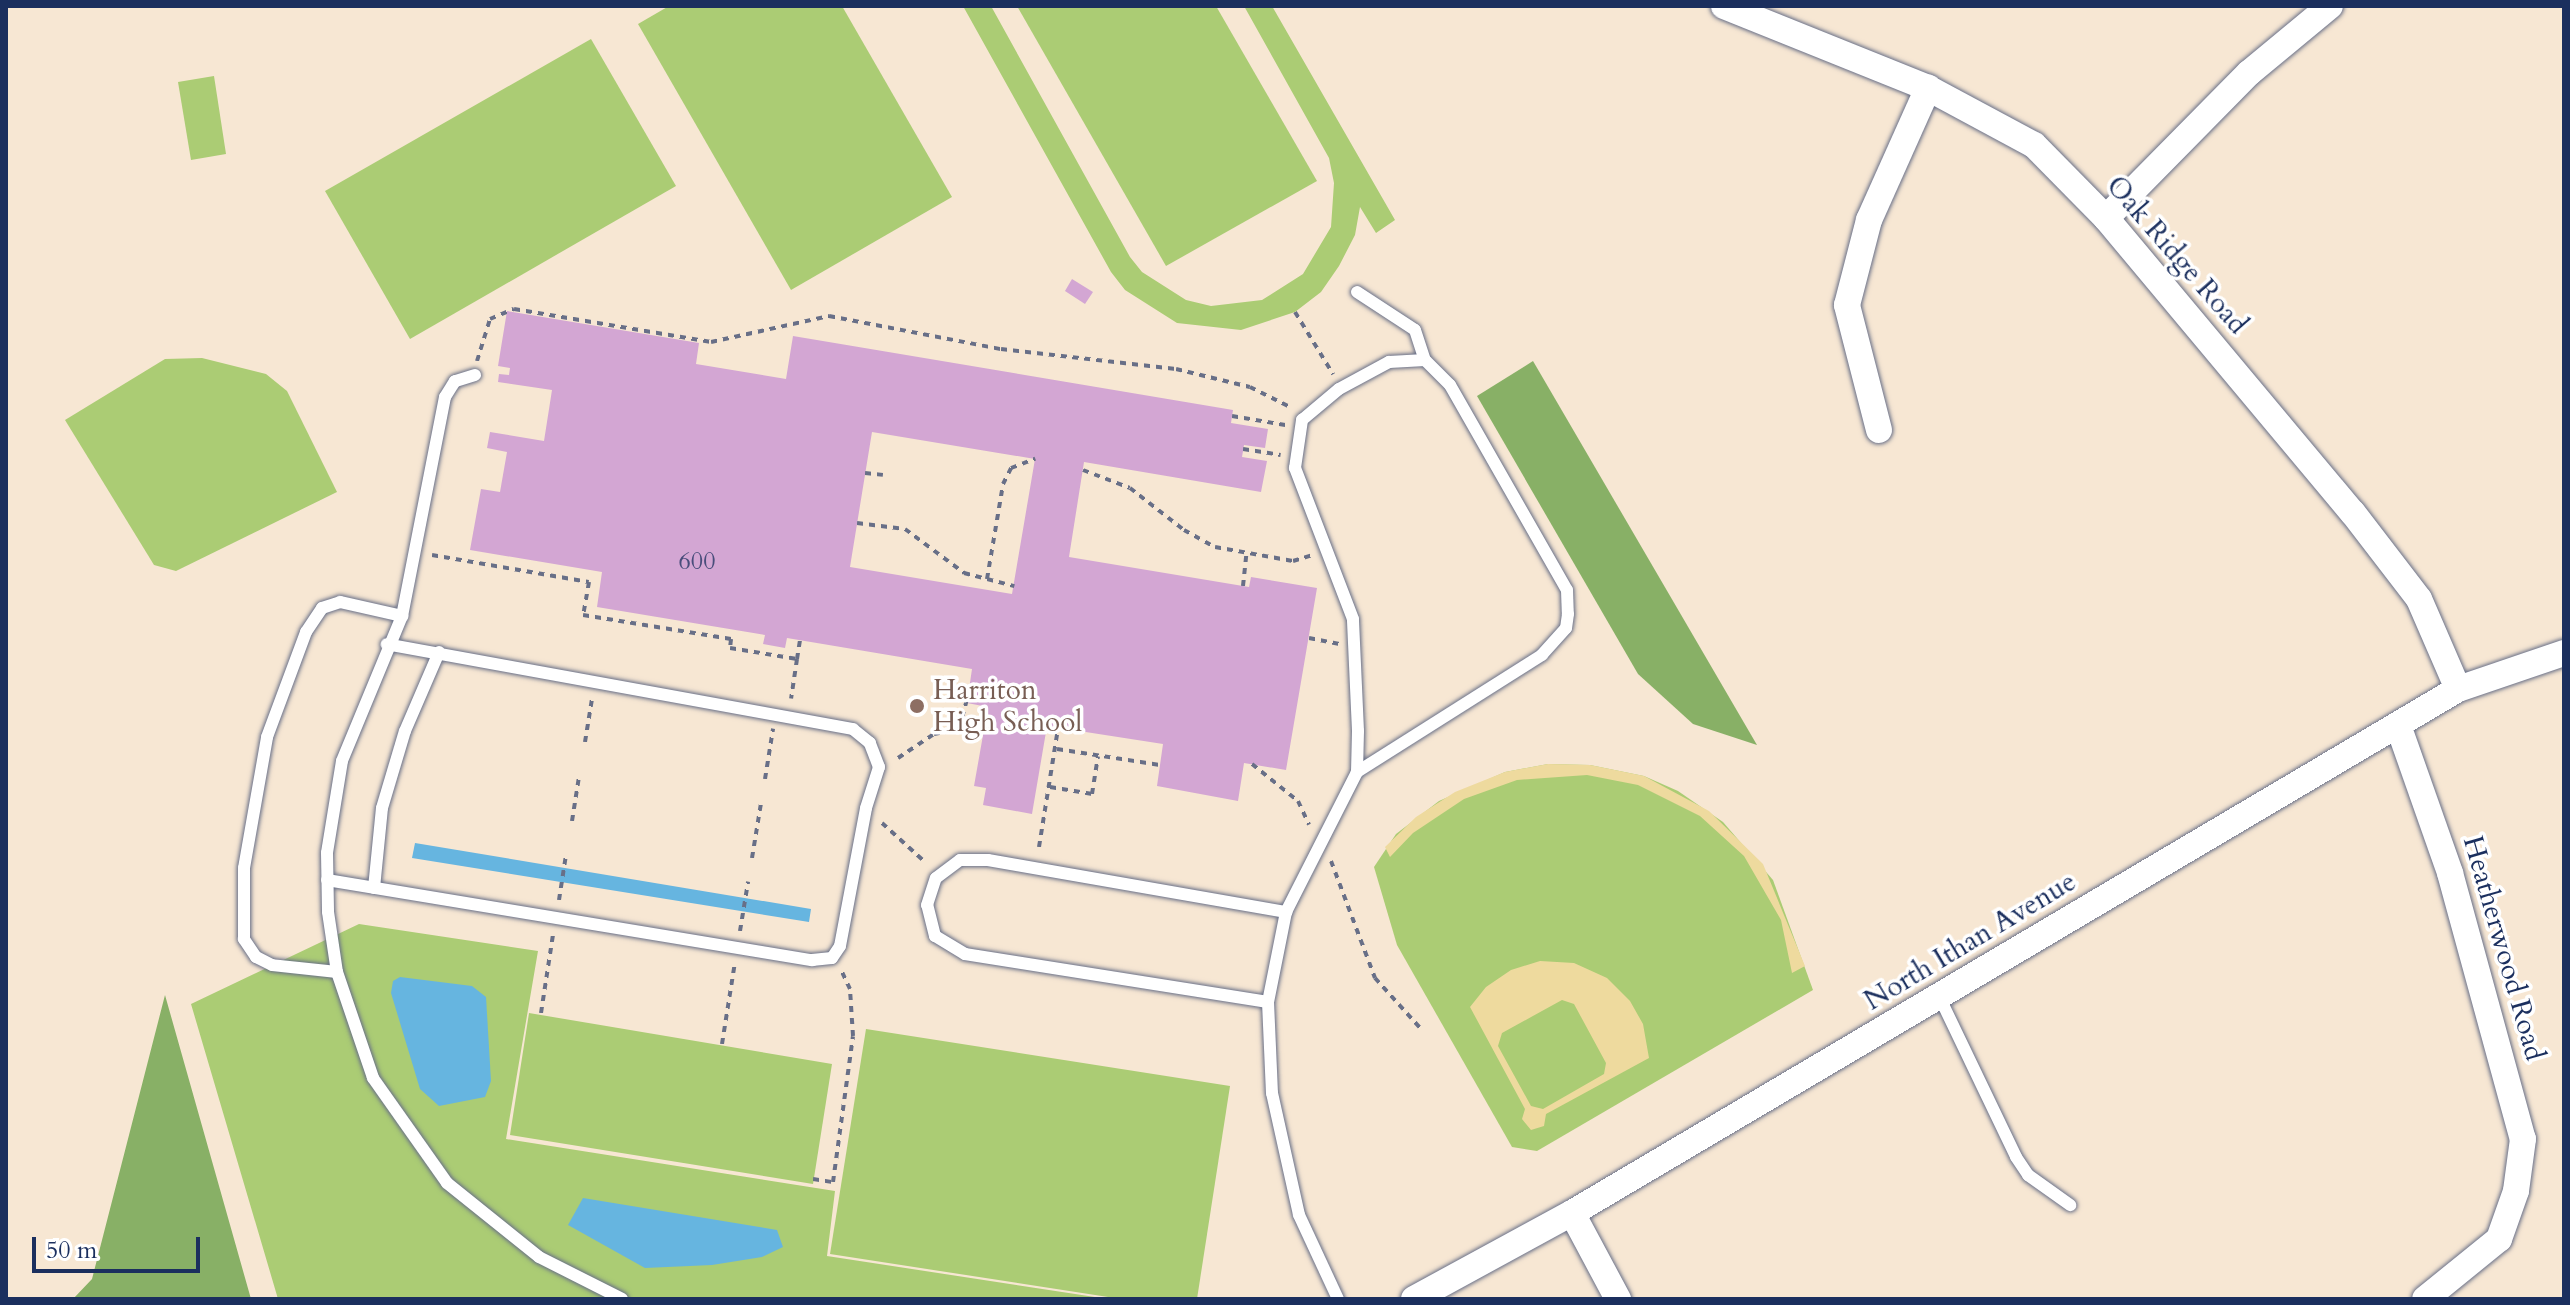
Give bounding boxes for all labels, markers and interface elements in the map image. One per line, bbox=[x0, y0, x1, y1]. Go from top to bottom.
street label: Oak Ridge Road bbox=[2099, 169, 2255, 341]
house number: 600 bbox=[679, 548, 715, 576]
place label: Harriton High School bbox=[933, 673, 1082, 739]
marker: Harriton High School bbox=[908, 697, 926, 715]
street label: Heatherwood Road bbox=[2456, 832, 2552, 1064]
street label: North Ithan Avenue bbox=[1858, 865, 2082, 1017]
scale bar bbox=[36, 1221, 204, 1271]
text: 50 m bbox=[46, 1234, 97, 1267]

